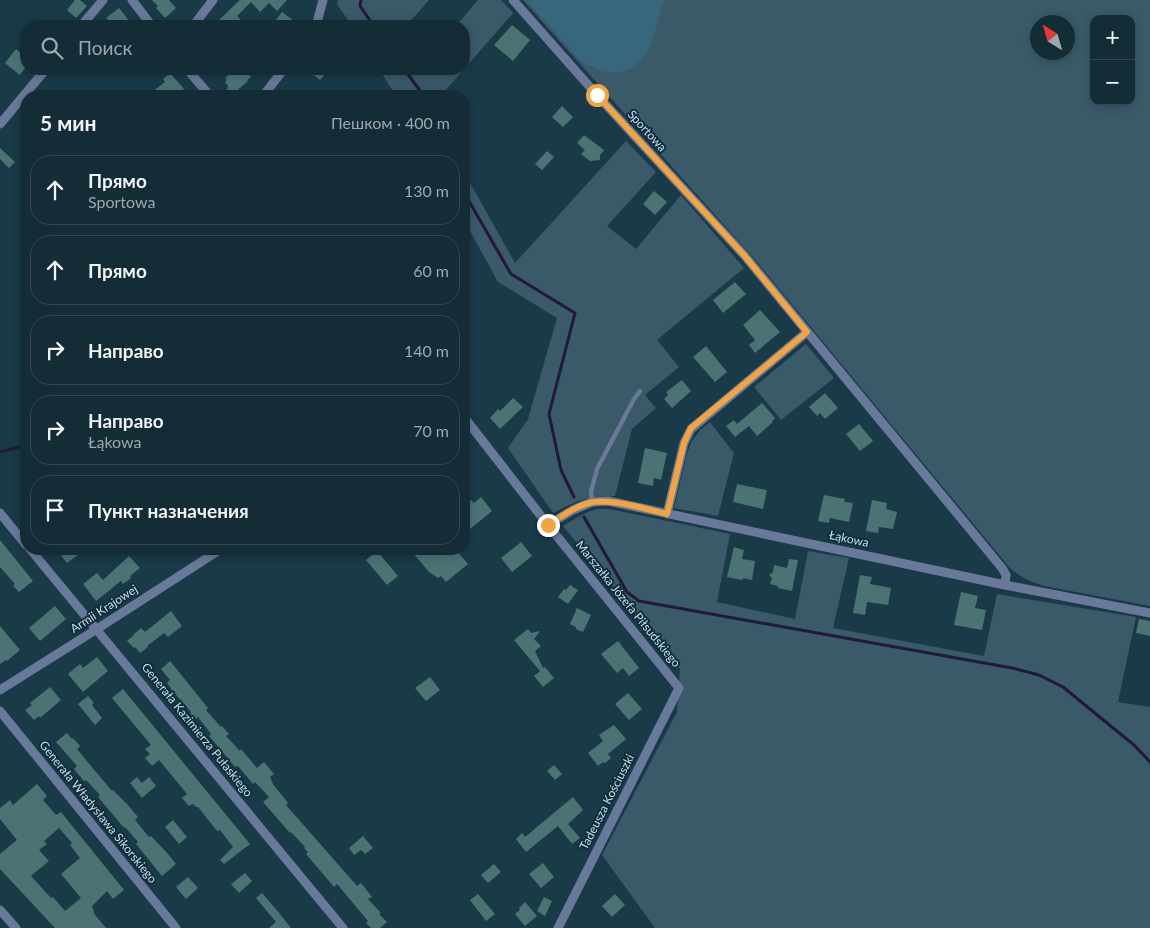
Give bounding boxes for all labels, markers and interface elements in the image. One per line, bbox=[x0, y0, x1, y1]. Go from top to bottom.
north arrow bbox=[1030, 15, 1075, 60]
map controls bbox=[1090, 15, 1135, 105]
button: + bbox=[1090, 15, 1135, 60]
search box bbox=[20, 20, 470, 75]
icon: search bbox=[38, 34, 66, 62]
text: Поиск bbox=[78, 36, 132, 59]
button: − bbox=[1090, 60, 1135, 105]
route start bbox=[586, 84, 609, 107]
street label: Sportowa bbox=[625, 107, 670, 154]
text: 5 мин bbox=[40, 110, 97, 135]
text: Пешком · 400 m bbox=[331, 113, 450, 132]
text: Прямо bbox=[88, 169, 147, 192]
icon: ahead bbox=[41, 176, 69, 204]
text: 130 m bbox=[404, 181, 449, 200]
text: Sportowa bbox=[88, 192, 155, 211]
icon: ahead bbox=[41, 256, 69, 284]
text: Прямо bbox=[88, 259, 147, 282]
text: 60 m bbox=[413, 261, 449, 280]
icon: right bbox=[41, 336, 69, 364]
text: Направо bbox=[88, 339, 164, 362]
text: 140 m bbox=[404, 341, 449, 360]
text: Направо bbox=[88, 409, 164, 432]
icon: right bbox=[41, 416, 69, 444]
text: 70 m bbox=[413, 421, 449, 440]
text: Łąkowa bbox=[88, 432, 141, 451]
icon: arrive bbox=[41, 496, 69, 524]
text: Пункт назначения bbox=[88, 499, 249, 522]
route end bbox=[537, 514, 560, 537]
street label: Łąkowa bbox=[828, 527, 870, 550]
street label: Marszałka Józefa Piłsudskiego bbox=[573, 537, 684, 670]
street label: Armii Krajowej bbox=[67, 581, 140, 636]
street label: Generała Kazimierza Pułaskiego bbox=[139, 660, 256, 800]
street label: Generała Władysława Sikorskiego bbox=[36, 738, 161, 886]
street label: Tadeusza Kościuszki bbox=[576, 751, 637, 852]

